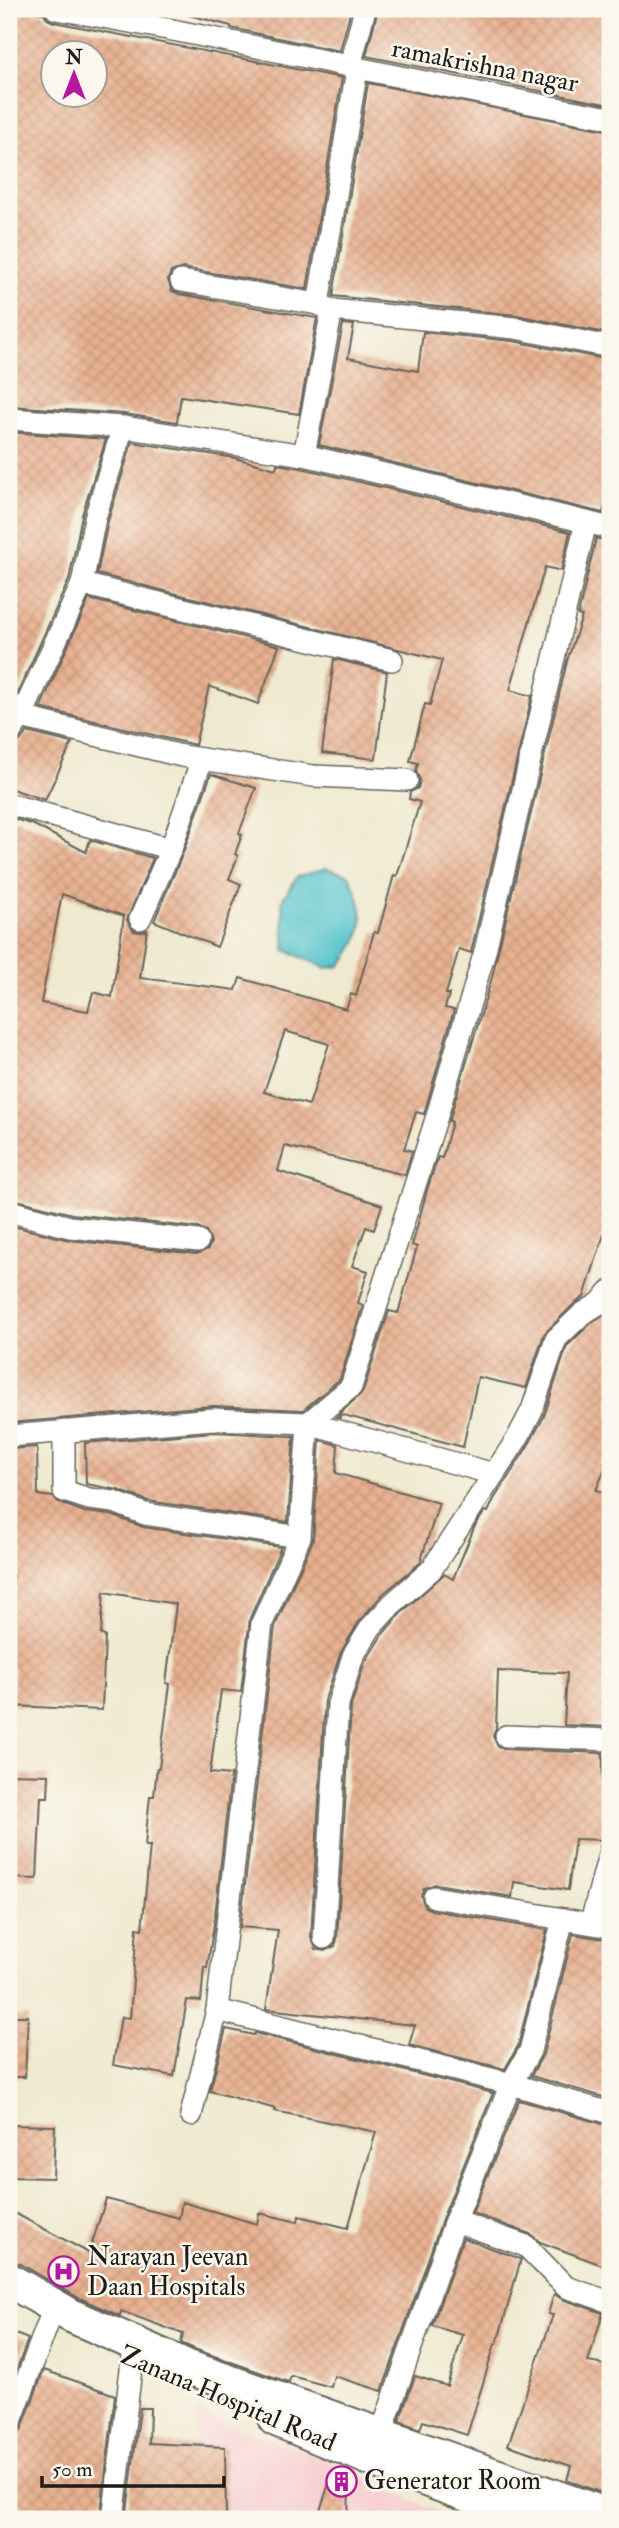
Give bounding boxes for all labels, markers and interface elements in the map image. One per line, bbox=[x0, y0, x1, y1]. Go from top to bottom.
street label: ramakrishna nagar bbox=[389, 32, 581, 100]
north arrow bbox=[38, 38, 108, 108]
text: N bbox=[64, 46, 83, 70]
place label: Narayan Jeevan Daan Hospitals bbox=[87, 2241, 248, 2304]
hospital icon: Narayan Jeevan Daan Hospitals bbox=[47, 2255, 81, 2289]
street label: Zanana Hospital Road bbox=[115, 2339, 341, 2460]
scale bar bbox=[42, 2444, 224, 2488]
text: 50 m bbox=[52, 2456, 93, 2483]
building icon: Generator Room bbox=[324, 2464, 358, 2498]
place label: Generator Room bbox=[364, 2465, 541, 2497]

